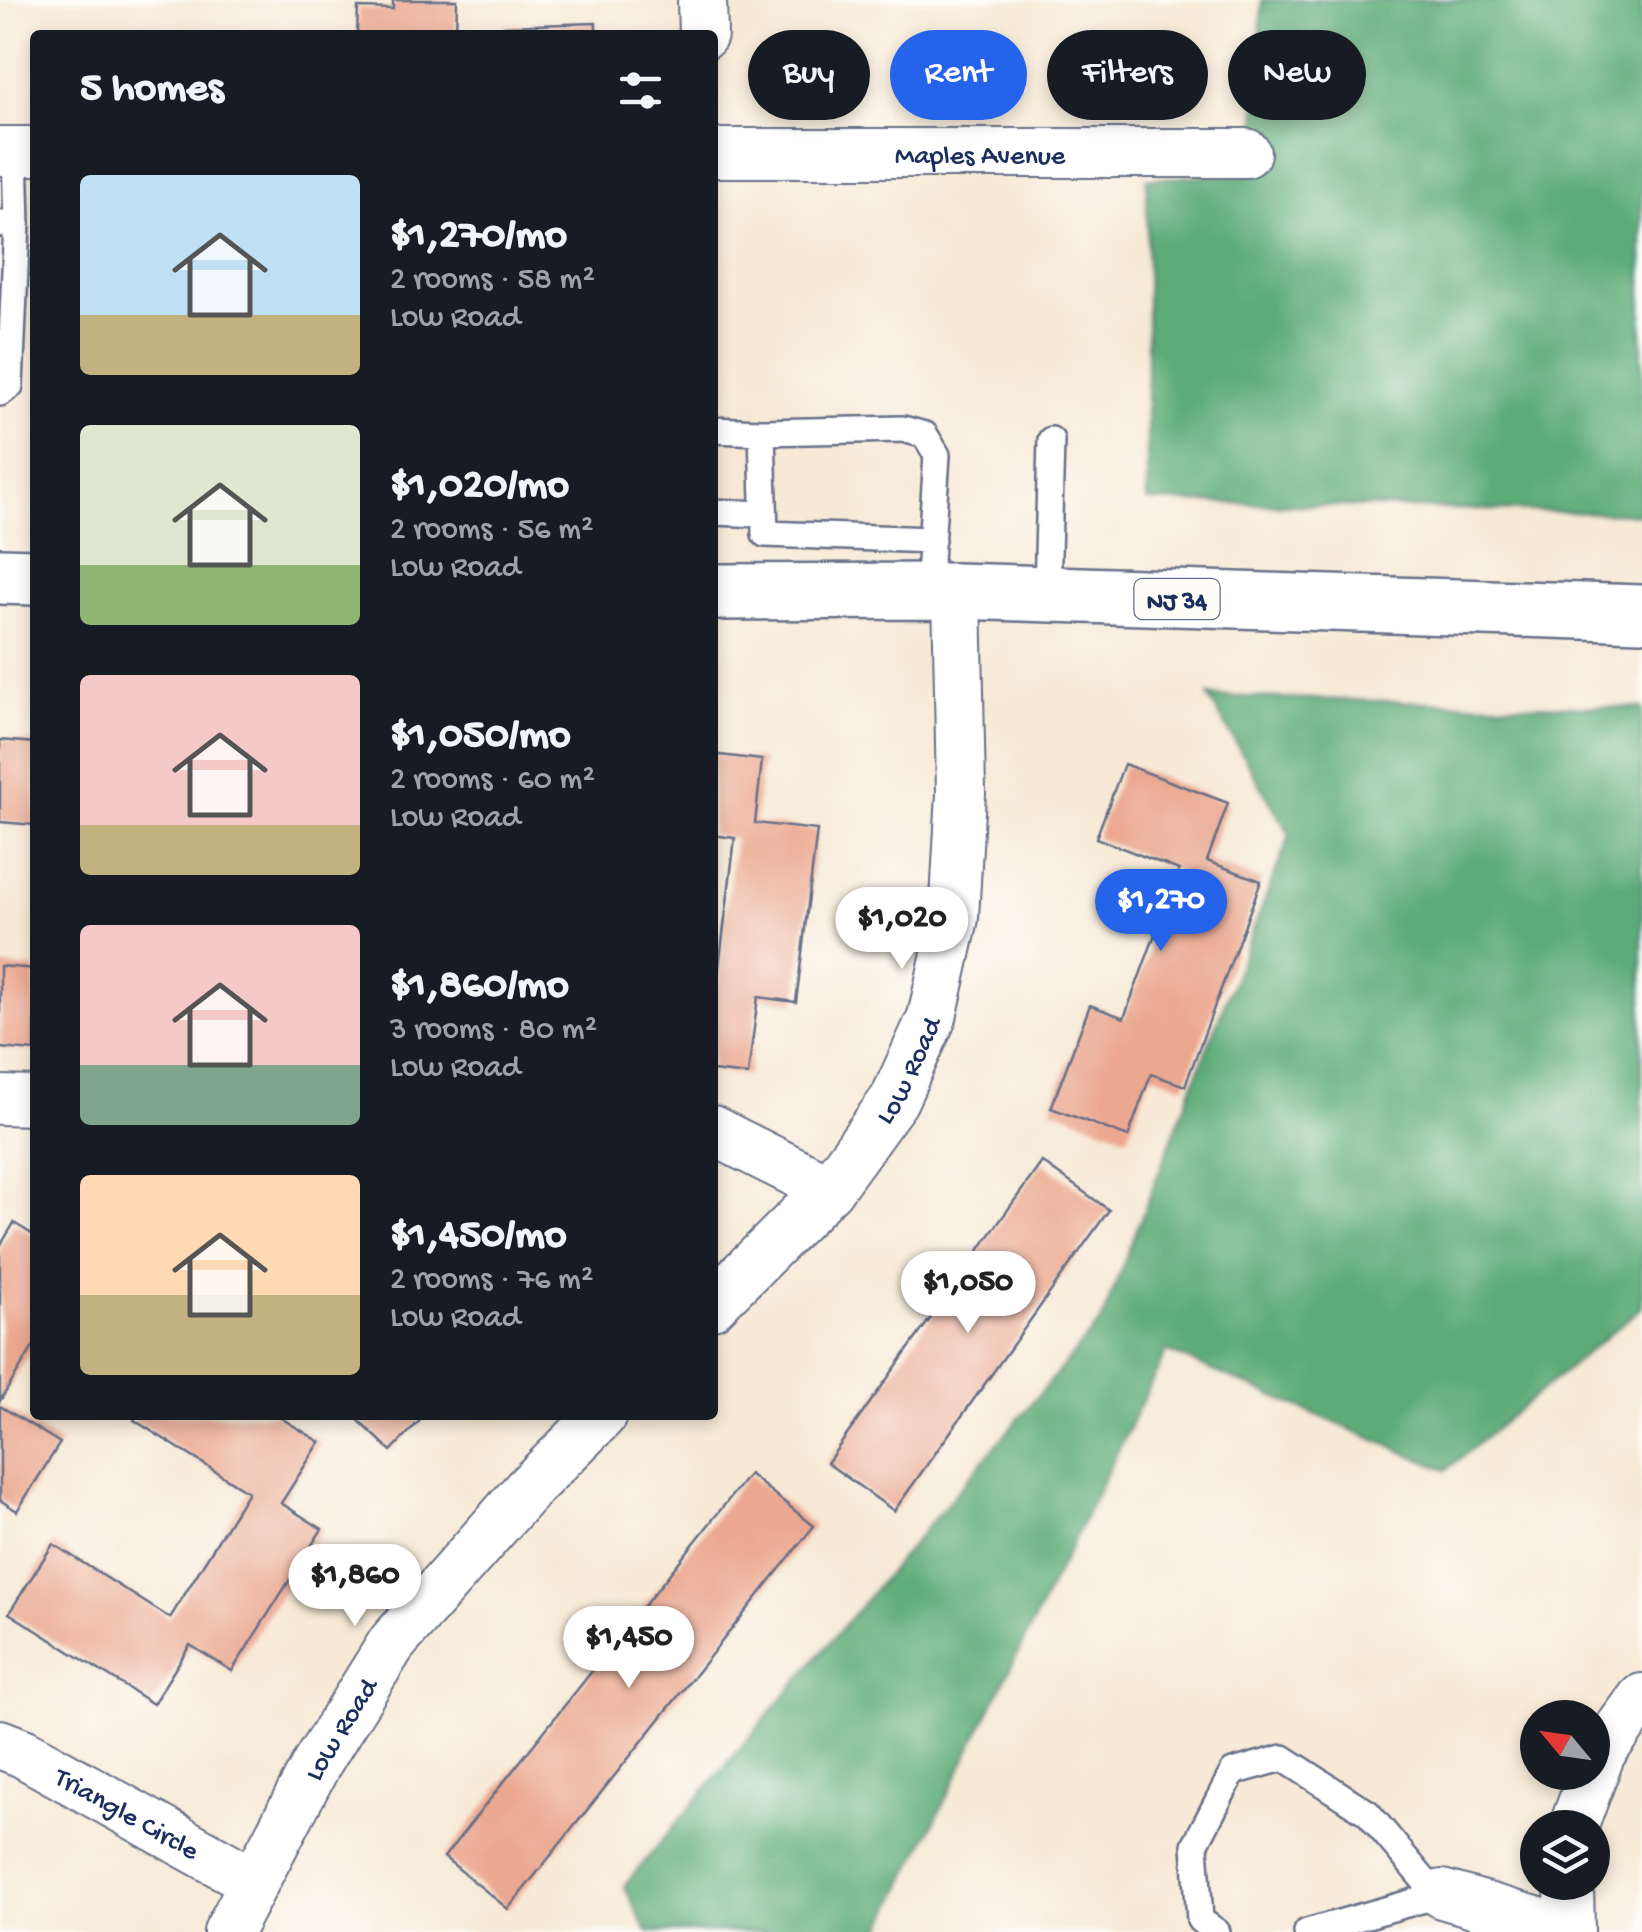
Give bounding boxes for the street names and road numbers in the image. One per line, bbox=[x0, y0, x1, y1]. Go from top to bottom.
street label: Maples Avenue bbox=[895, 141, 1066, 174]
road number: NJ 34 bbox=[1134, 579, 1220, 619]
street label: Low Road bbox=[870, 1011, 952, 1132]
street label: Low Road bbox=[299, 1671, 388, 1787]
street label: Triangle Circle bbox=[46, 1761, 204, 1869]

